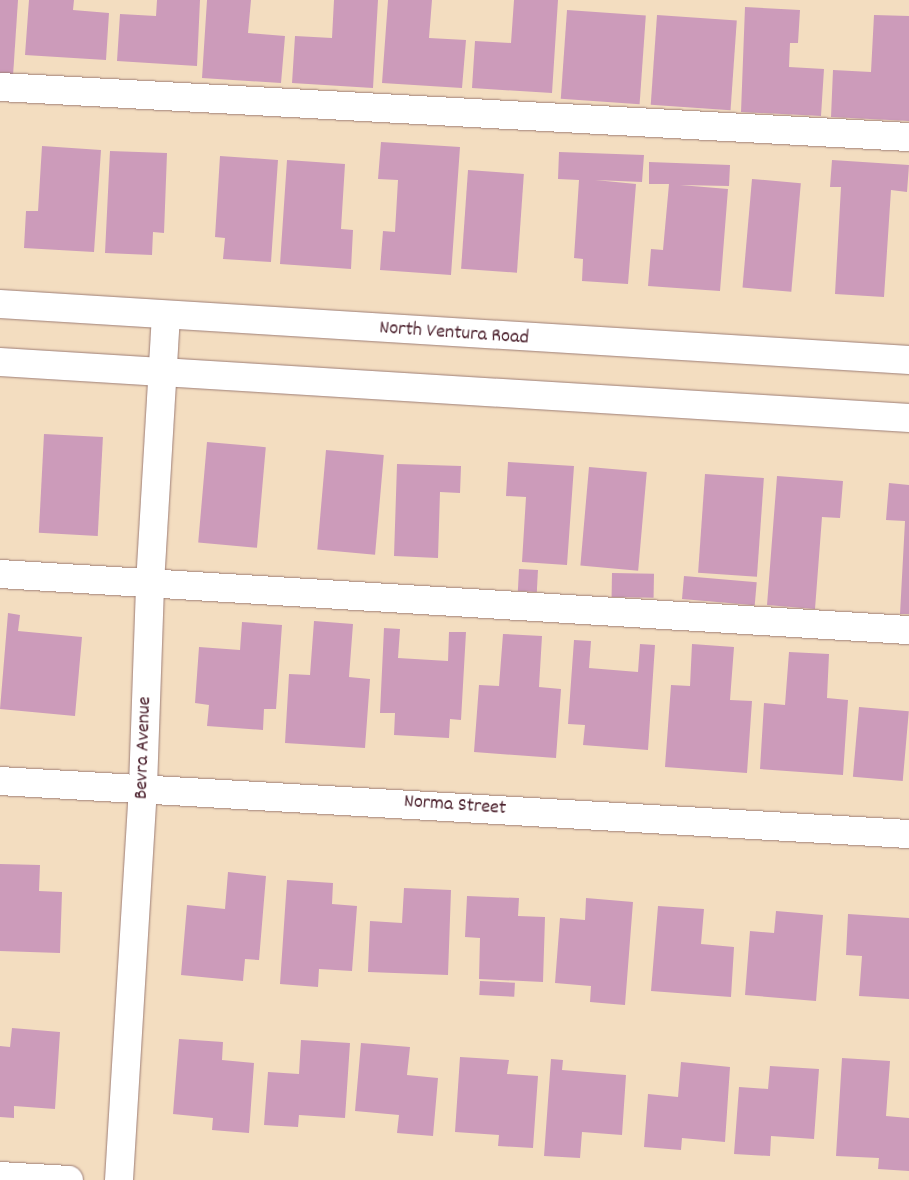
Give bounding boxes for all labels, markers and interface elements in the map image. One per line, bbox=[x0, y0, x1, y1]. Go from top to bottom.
street label: North Ventura Road bbox=[378, 317, 530, 351]
street label: Bevra Avenue bbox=[130, 696, 158, 800]
street label: Norma Street bbox=[403, 790, 507, 822]

